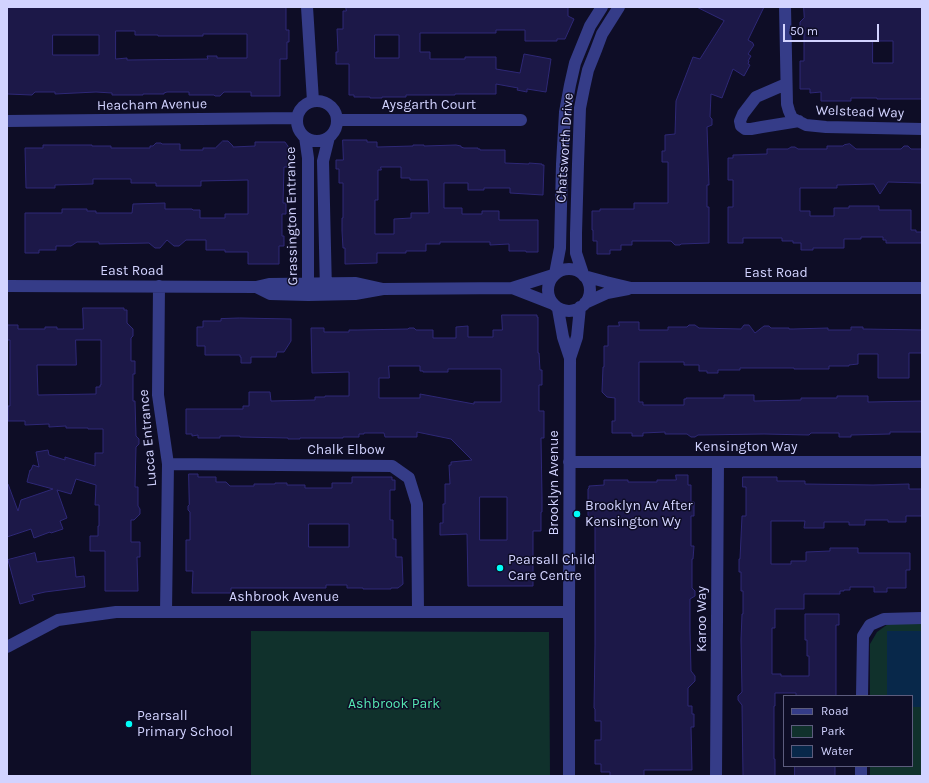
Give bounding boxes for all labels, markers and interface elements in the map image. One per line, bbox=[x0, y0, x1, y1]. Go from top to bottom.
scale bar bbox=[785, 16, 881, 42]
text: 50 m bbox=[790, 24, 818, 38]
street label: Chatsworth Drive bbox=[553, 93, 577, 203]
street label: Heacham Avenue bbox=[97, 96, 207, 114]
street label: Aysgarth Court bbox=[382, 97, 476, 113]
street label: Welstead Way bbox=[815, 102, 905, 122]
street label: Grassington Entrance bbox=[282, 146, 302, 286]
street label: East Road bbox=[100, 263, 164, 279]
street label: East Road bbox=[744, 265, 808, 281]
street label: Lucca Entrance bbox=[135, 389, 161, 487]
street label: Brooklyn Avenue bbox=[546, 430, 562, 536]
street label: Kensington Way bbox=[694, 439, 798, 455]
street label: Chalk Elbow bbox=[307, 442, 385, 458]
place label: Brooklyn Av After Kensington Wy bbox=[585, 498, 692, 530]
marker: Brooklyn Av After Kensington Wy bbox=[572, 509, 582, 519]
place label: Pearsall Child Care Centre bbox=[508, 552, 595, 584]
marker: Pearsall Child Care Centre bbox=[495, 563, 505, 573]
street label: Karoo Way bbox=[694, 586, 710, 652]
street label: Ashbrook Avenue bbox=[229, 589, 339, 605]
legend bbox=[783, 695, 913, 767]
park label: Ashbrook Park bbox=[348, 696, 440, 712]
text: Road bbox=[821, 704, 849, 718]
place label: Pearsall Primary School bbox=[137, 708, 233, 740]
marker: Pearsall Primary School bbox=[124, 719, 134, 729]
text: Park bbox=[821, 724, 845, 738]
text: Water bbox=[821, 744, 853, 758]

